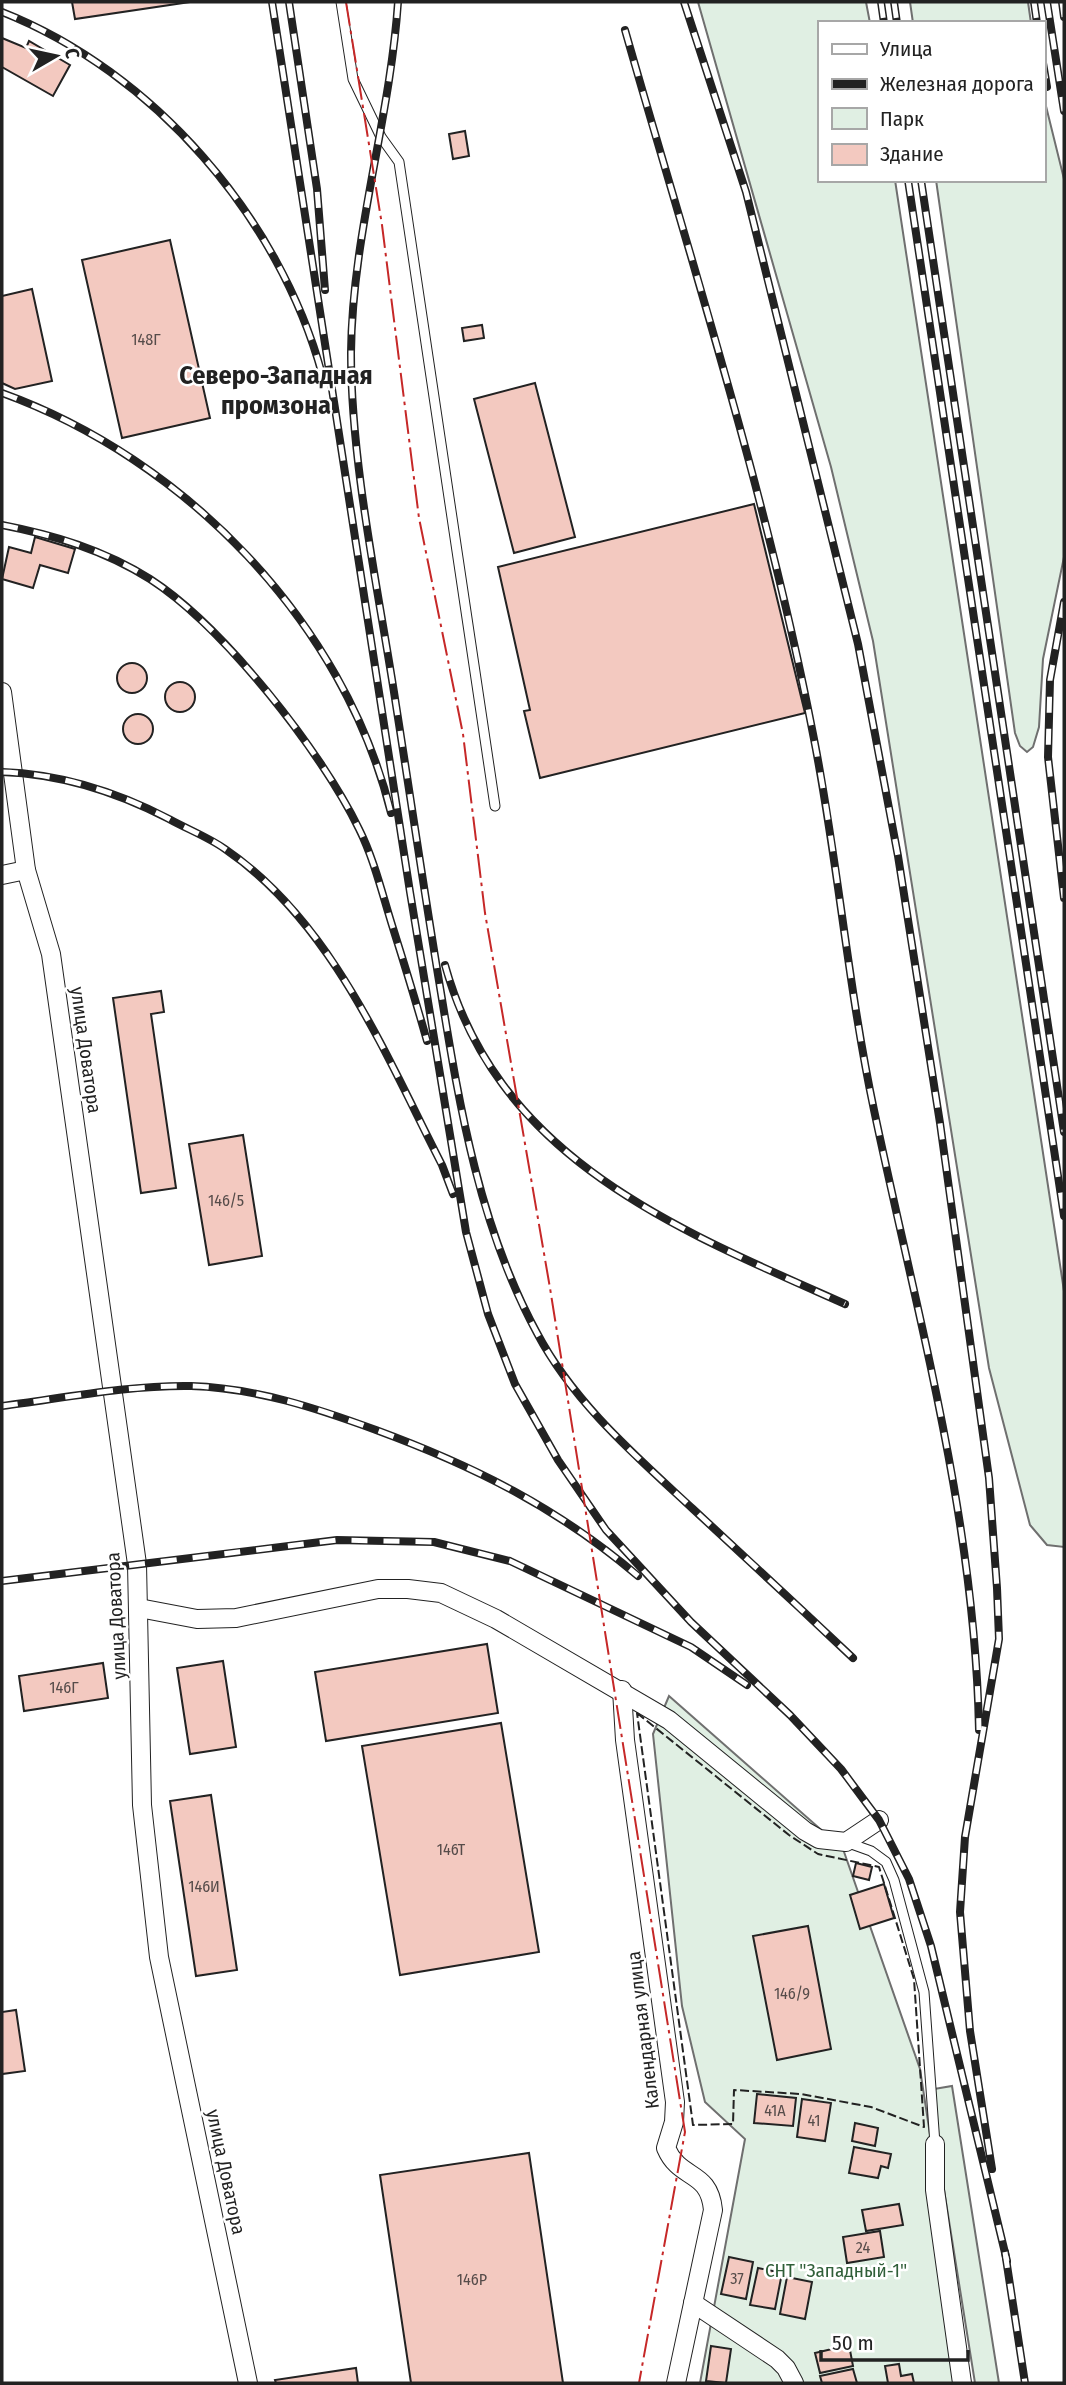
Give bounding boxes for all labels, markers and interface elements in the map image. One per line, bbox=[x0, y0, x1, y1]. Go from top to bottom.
north arrow bbox=[21, 21, 91, 91]
legend bbox=[818, 21, 1045, 182]
text: Улица bbox=[879, 36, 933, 62]
text: С bbox=[60, 47, 84, 60]
text: Железная дорога bbox=[880, 71, 1034, 97]
text: Парк bbox=[880, 106, 924, 132]
text: Здание bbox=[880, 141, 944, 167]
house number: 148Г bbox=[131, 330, 161, 349]
district label: Северо-Западная промзона bbox=[179, 360, 373, 421]
street label: улица Доватора bbox=[66, 985, 106, 1115]
house number: 146/5 bbox=[208, 1191, 244, 1210]
street label: улица Доватора bbox=[101, 1552, 131, 1680]
house number: 146Г bbox=[49, 1678, 79, 1697]
house number: 146Т bbox=[437, 1840, 466, 1859]
house number: 146И bbox=[188, 1877, 220, 1896]
street label: Календарная улица bbox=[622, 1950, 664, 2110]
house number: 146/9 bbox=[774, 1984, 810, 2003]
house number: 41А bbox=[764, 2101, 786, 2120]
street label: улица Доватора bbox=[202, 2107, 250, 2237]
house number: 41 bbox=[807, 2111, 821, 2130]
house number: 24 bbox=[856, 2238, 870, 2257]
park label: СНТ "Западный-1" bbox=[765, 2259, 907, 2282]
house number: 37 bbox=[730, 2269, 744, 2288]
house number: 146Р bbox=[457, 2270, 487, 2289]
scale bar bbox=[821, 2318, 968, 2362]
text: 50 m bbox=[832, 2330, 874, 2356]

